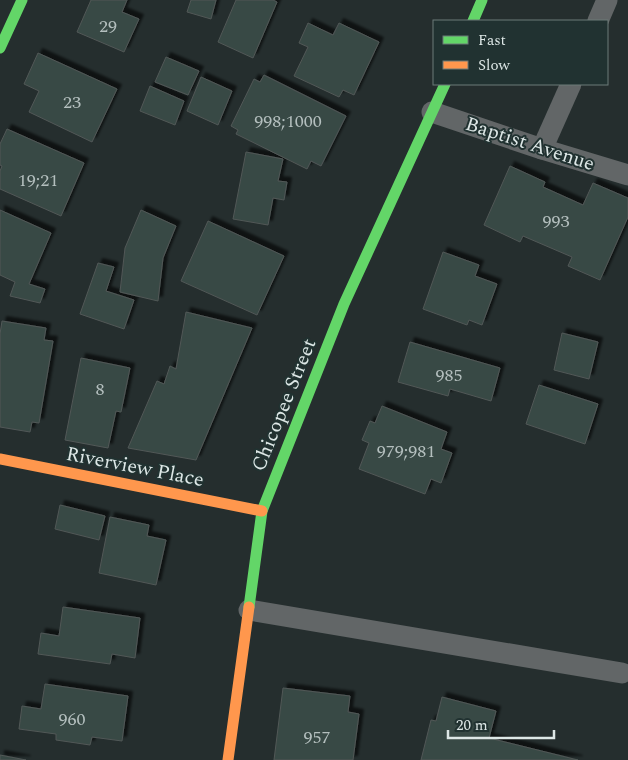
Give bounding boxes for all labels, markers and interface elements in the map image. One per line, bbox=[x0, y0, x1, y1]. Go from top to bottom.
house number: 29 bbox=[99, 13, 117, 40]
legend bbox=[433, 20, 608, 85]
text: Fast bbox=[478, 29, 506, 52]
text: Slow bbox=[478, 54, 510, 77]
house number: 23 bbox=[63, 89, 81, 116]
house number: 998;1000 bbox=[254, 108, 322, 135]
street label: Baptist Avenue bbox=[462, 109, 598, 179]
house number: 19;21 bbox=[18, 167, 58, 194]
house number: 993 bbox=[543, 208, 570, 235]
street label: Chicopee Street bbox=[244, 334, 324, 476]
house number: 985 bbox=[436, 362, 463, 389]
house number: 8 bbox=[96, 376, 105, 403]
house number: 979;981 bbox=[377, 438, 435, 465]
street label: Riverview Place bbox=[63, 439, 207, 495]
house number: 960 bbox=[59, 706, 86, 733]
scale bar bbox=[448, 708, 554, 740]
text: 20 m bbox=[456, 714, 488, 737]
house number: 957 bbox=[304, 724, 331, 751]

